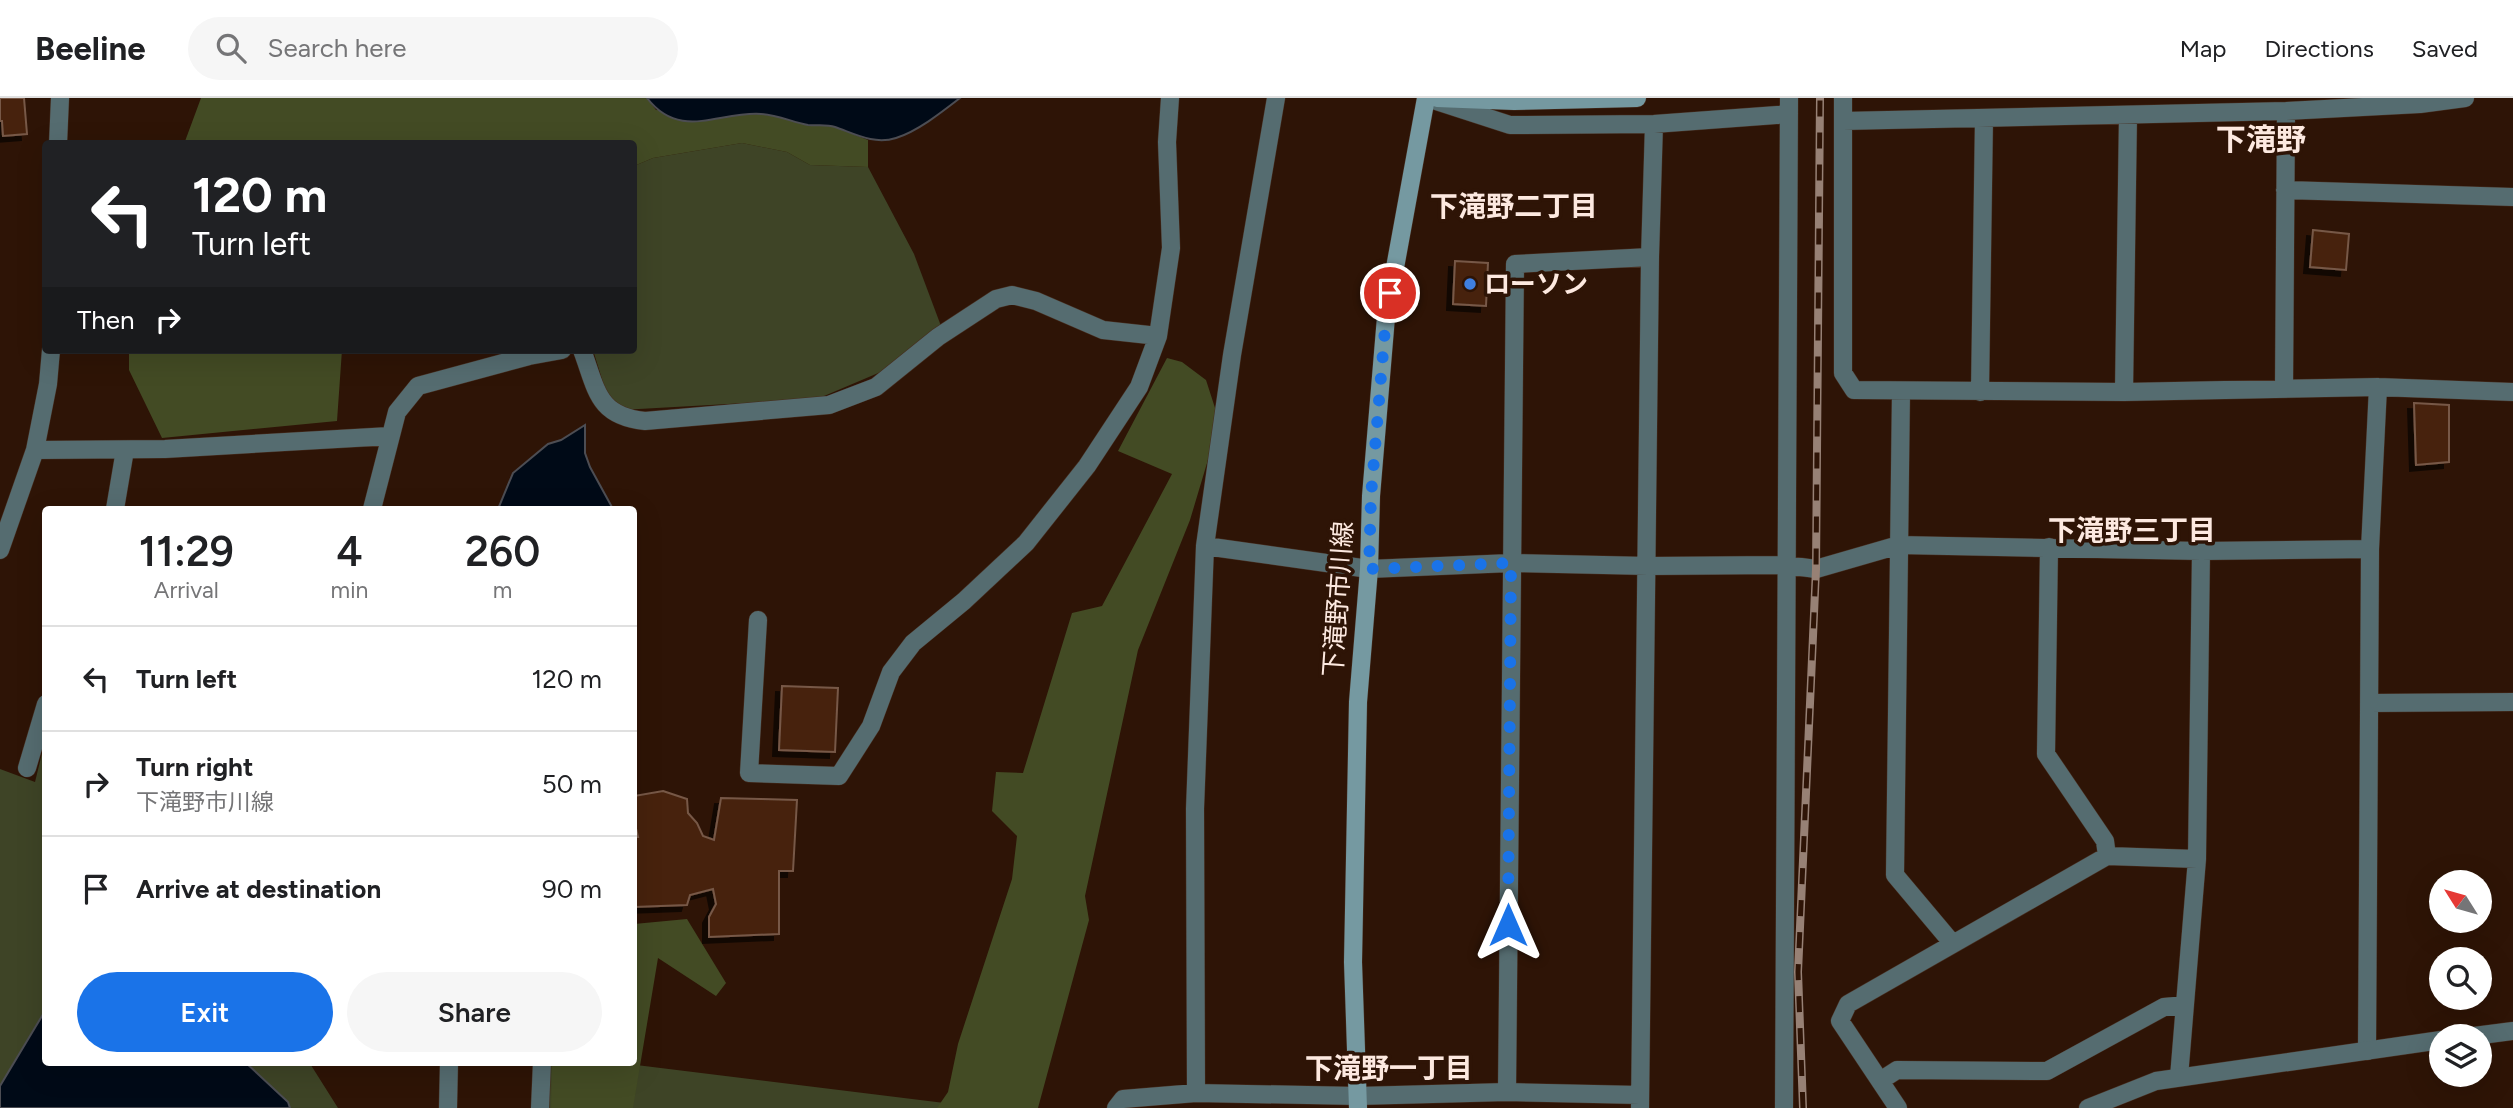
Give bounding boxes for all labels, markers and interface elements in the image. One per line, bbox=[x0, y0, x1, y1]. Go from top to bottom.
search box bbox=[188, 17, 678, 80]
text: Beeline bbox=[35, 29, 146, 68]
icon: search bbox=[212, 29, 250, 67]
text: Search here bbox=[268, 32, 406, 64]
text: Map bbox=[2180, 34, 2226, 63]
text: Directions bbox=[2264, 34, 2374, 63]
text: Saved bbox=[2412, 34, 2478, 63]
district label: 下滝野 bbox=[2216, 121, 2306, 158]
text: 120 m bbox=[192, 165, 327, 224]
icon: left bbox=[77, 168, 168, 259]
district label: 下滝野二丁目 bbox=[1430, 189, 1598, 223]
text: Turn left bbox=[192, 225, 311, 263]
pin bbox=[1360, 263, 1420, 323]
place label: ローソン bbox=[1484, 268, 1588, 300]
icon: arrive bbox=[1371, 274, 1409, 312]
marker: ローソン bbox=[1462, 276, 1478, 292]
icon: right bbox=[149, 301, 187, 339]
text: Then bbox=[77, 304, 135, 336]
district label: 下滝野三丁目 bbox=[2048, 513, 2216, 547]
street label: 下滝野市川線 bbox=[1317, 520, 1359, 678]
text: 11:29 bbox=[139, 526, 234, 577]
text: 4 bbox=[336, 526, 363, 577]
text: 260 bbox=[465, 526, 540, 577]
text: Arrival bbox=[154, 576, 219, 604]
text: min bbox=[331, 576, 368, 604]
text: m bbox=[493, 576, 512, 604]
icon: left bbox=[77, 660, 115, 698]
text: Turn left bbox=[136, 663, 237, 695]
text: 120 m bbox=[532, 663, 602, 695]
text: Turn right bbox=[136, 751, 253, 783]
icon: right bbox=[77, 765, 115, 803]
text: 50 m bbox=[542, 768, 602, 800]
text: 下滝野市川線 bbox=[136, 788, 274, 816]
icon: arrive bbox=[77, 870, 115, 908]
north arrow bbox=[2429, 870, 2492, 933]
map controls bbox=[2429, 870, 2492, 1087]
text: Arrive at destination bbox=[136, 873, 381, 905]
text: 90 m bbox=[542, 873, 602, 905]
position arrow bbox=[1471, 888, 1545, 962]
button: search bbox=[2429, 947, 2492, 1010]
button: Exit bbox=[77, 972, 333, 1052]
button: Share bbox=[347, 972, 602, 1052]
button: layers bbox=[2429, 1024, 2492, 1087]
district label: 下滝野一丁目 bbox=[1305, 1051, 1473, 1085]

